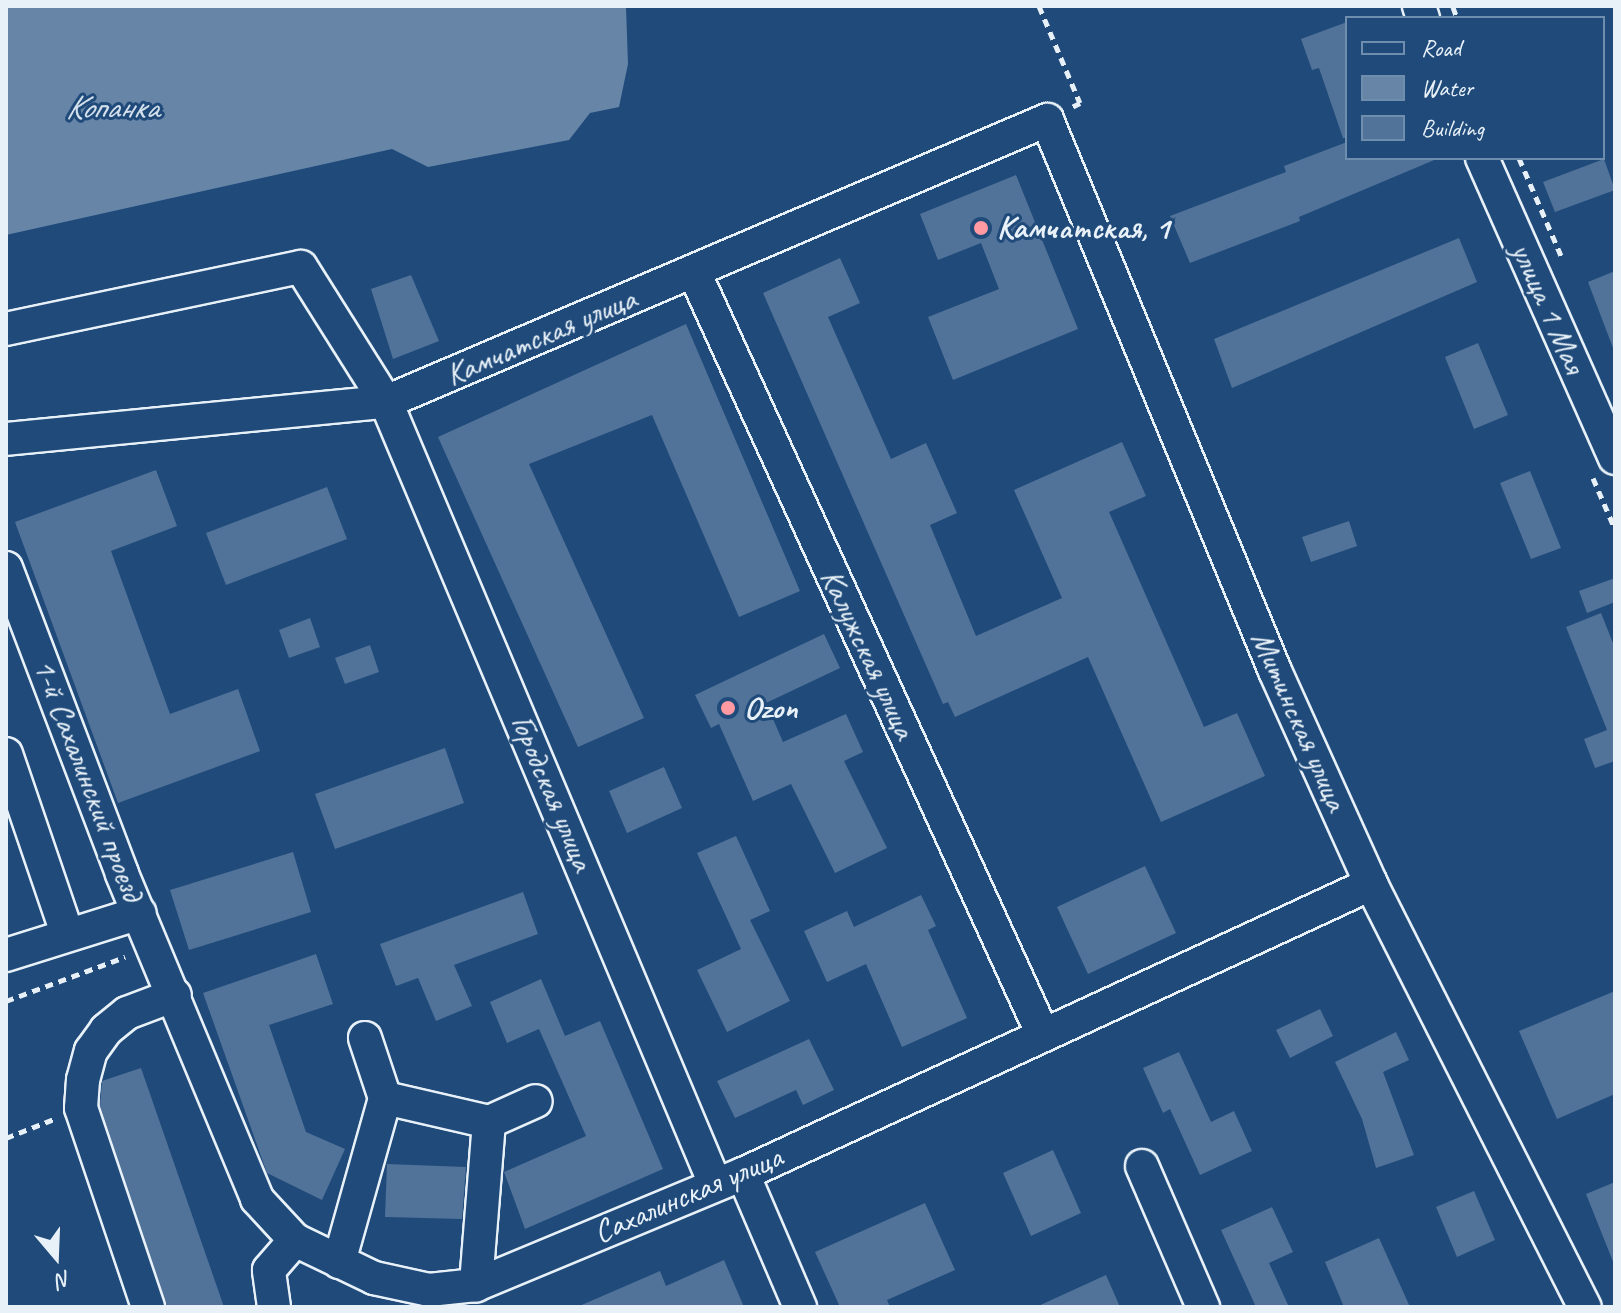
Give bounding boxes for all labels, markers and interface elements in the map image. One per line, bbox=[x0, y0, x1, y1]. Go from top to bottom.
legend bbox=[1345, 16, 1605, 160]
text: Road bbox=[1421, 33, 1461, 63]
text: Water bbox=[1421, 73, 1473, 103]
water label: Копанка bbox=[65, 87, 159, 127]
text: Building bbox=[1421, 113, 1484, 143]
place label: Камчатская, 1 bbox=[997, 209, 1169, 247]
marker: Камчатская, 1 bbox=[972, 219, 990, 237]
street label: улица 1 Мая bbox=[1502, 237, 1594, 379]
street label: Камчатская улица bbox=[439, 279, 643, 395]
street label: Калужская улица bbox=[811, 562, 925, 746]
street label: Митинская улица bbox=[1242, 624, 1356, 818]
street label: 1-й Сахалинский проезд bbox=[24, 654, 152, 906]
place label: Ozon bbox=[744, 689, 797, 727]
marker: Ozon bbox=[719, 699, 737, 717]
street label: Городская улица bbox=[501, 708, 603, 878]
street label: Сахалинская улица bbox=[587, 1138, 789, 1252]
north arrow bbox=[16, 1217, 96, 1297]
text: N bbox=[53, 1264, 75, 1295]

